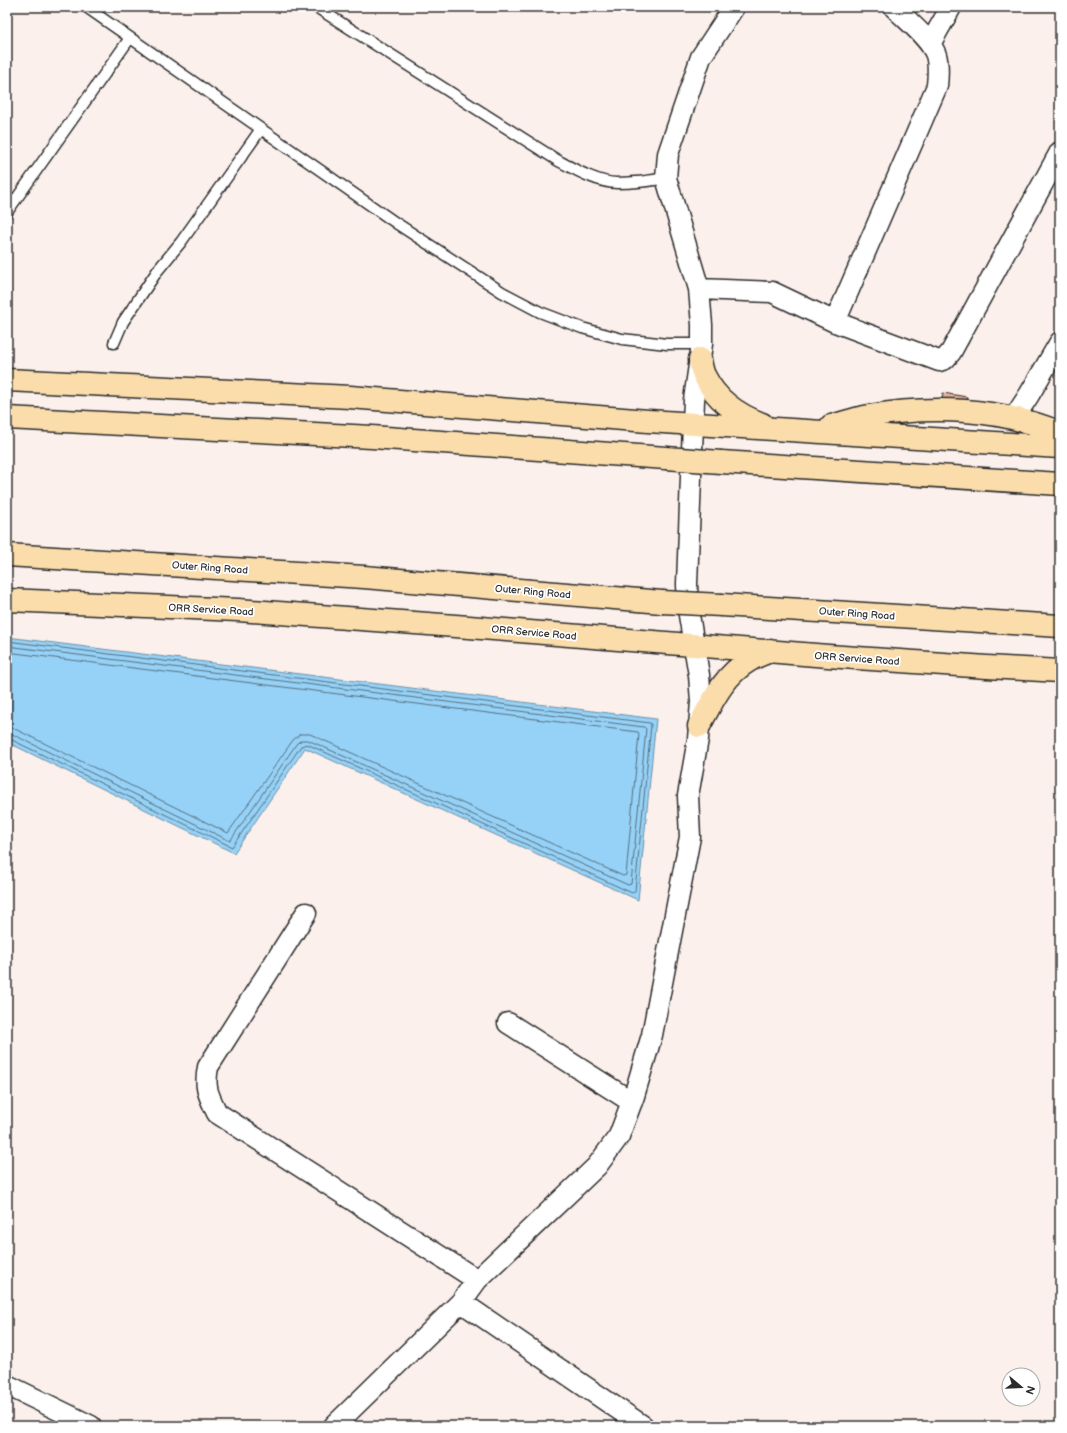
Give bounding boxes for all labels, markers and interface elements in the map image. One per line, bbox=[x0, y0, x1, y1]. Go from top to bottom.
street label: Outer Ring Road bbox=[172, 559, 248, 577]
street label: Outer Ring Road bbox=[495, 583, 572, 601]
street label: ORR Service Road bbox=[168, 602, 254, 618]
street label: Outer Ring Road bbox=[819, 605, 895, 623]
street label: ORR Service Road bbox=[491, 623, 577, 643]
street label: ORR Service Road bbox=[814, 650, 900, 668]
north arrow bbox=[1001, 1367, 1041, 1407]
text: N bbox=[1022, 1384, 1037, 1396]

